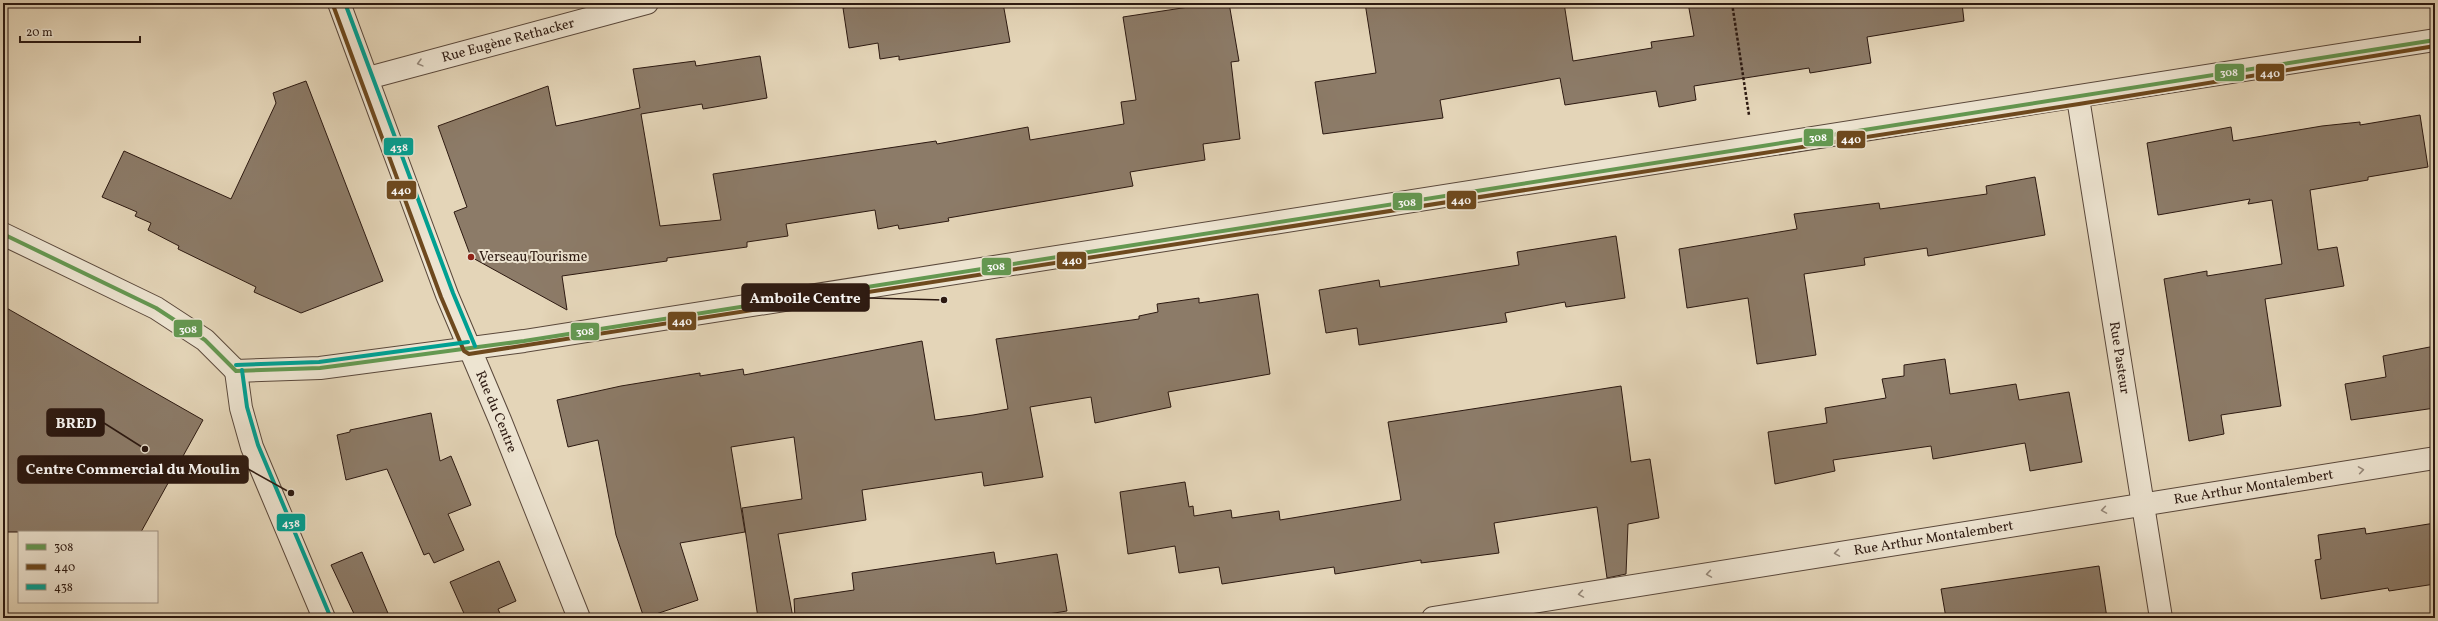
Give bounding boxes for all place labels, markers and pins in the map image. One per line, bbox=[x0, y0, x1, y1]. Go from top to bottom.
place label: Verseau Tourisme bbox=[479, 248, 588, 267]
marker: Verseau Tourisme bbox=[466, 252, 476, 262]
callout: Amboile Centre bbox=[742, 284, 869, 311]
callout: BRED bbox=[47, 409, 104, 436]
callout: Centre Commercial du Moulin bbox=[18, 456, 248, 483]

